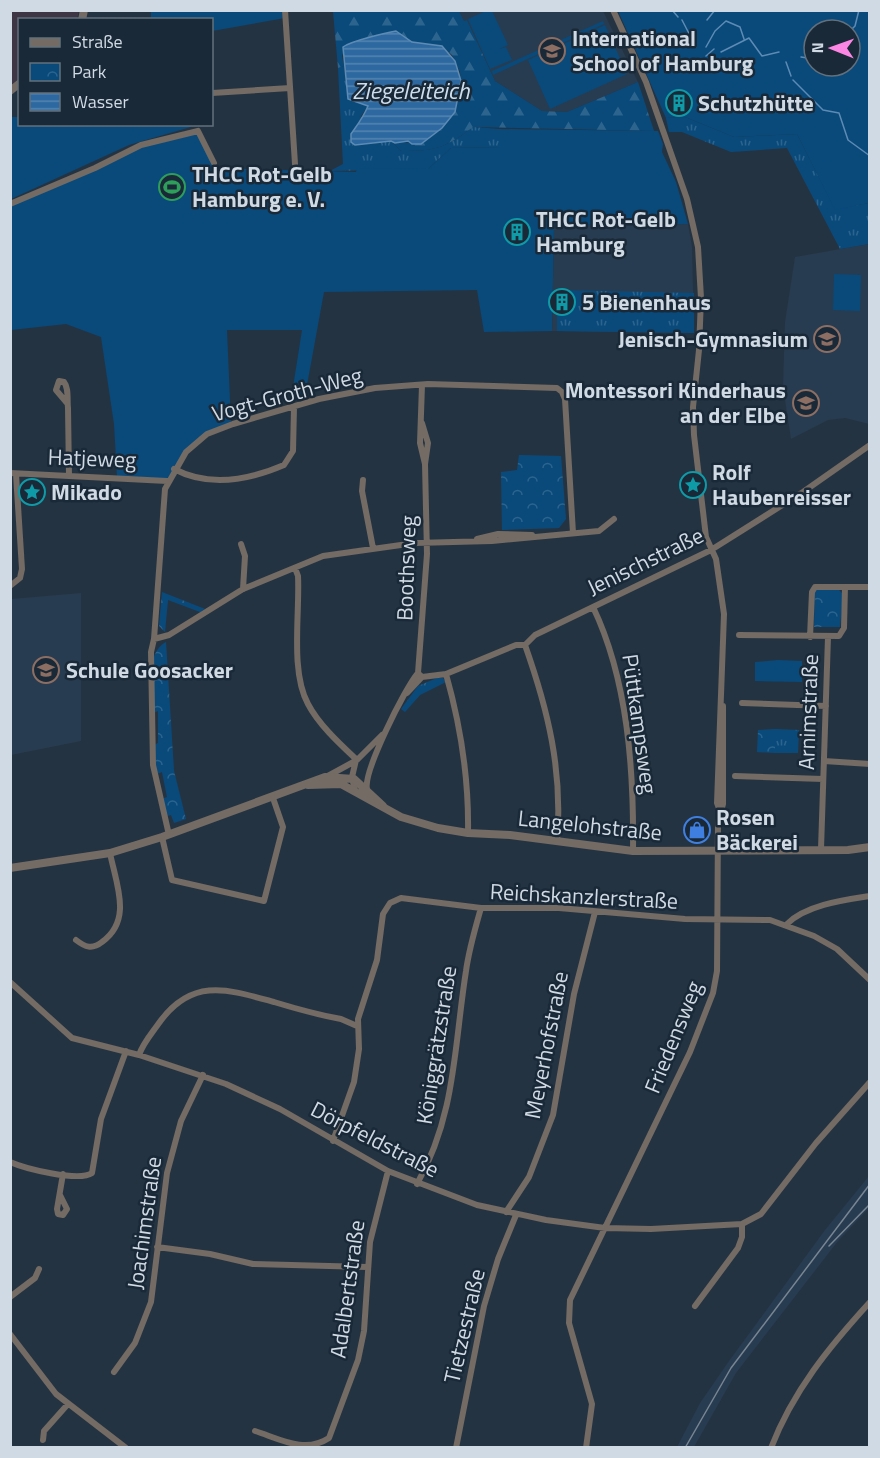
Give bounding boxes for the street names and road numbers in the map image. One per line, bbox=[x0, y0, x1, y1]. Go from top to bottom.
street label: Vogt-Groth-Weg bbox=[208, 358, 366, 430]
street label: Hatjeweg bbox=[47, 439, 137, 477]
street label: Boothsweg bbox=[387, 515, 425, 621]
street label: Jenischstraße bbox=[581, 518, 709, 604]
street label: Püttkampsweg bbox=[613, 652, 667, 796]
street label: Arnimstraße bbox=[789, 653, 827, 771]
street label: Langelohstraße bbox=[516, 801, 664, 849]
street label: Reichskanzlerstraße bbox=[489, 874, 679, 918]
street label: Königgrätzstraße bbox=[407, 963, 465, 1127]
street label: Meyerhofstraße bbox=[515, 968, 577, 1122]
street label: Friedensweg bbox=[635, 976, 711, 1098]
street label: Dörpfeldstraße bbox=[305, 1092, 445, 1186]
street label: Joachimstraße bbox=[118, 1154, 170, 1292]
street label: Adalbertstraße bbox=[320, 1218, 374, 1360]
street label: Tietzestraße bbox=[434, 1265, 494, 1387]

